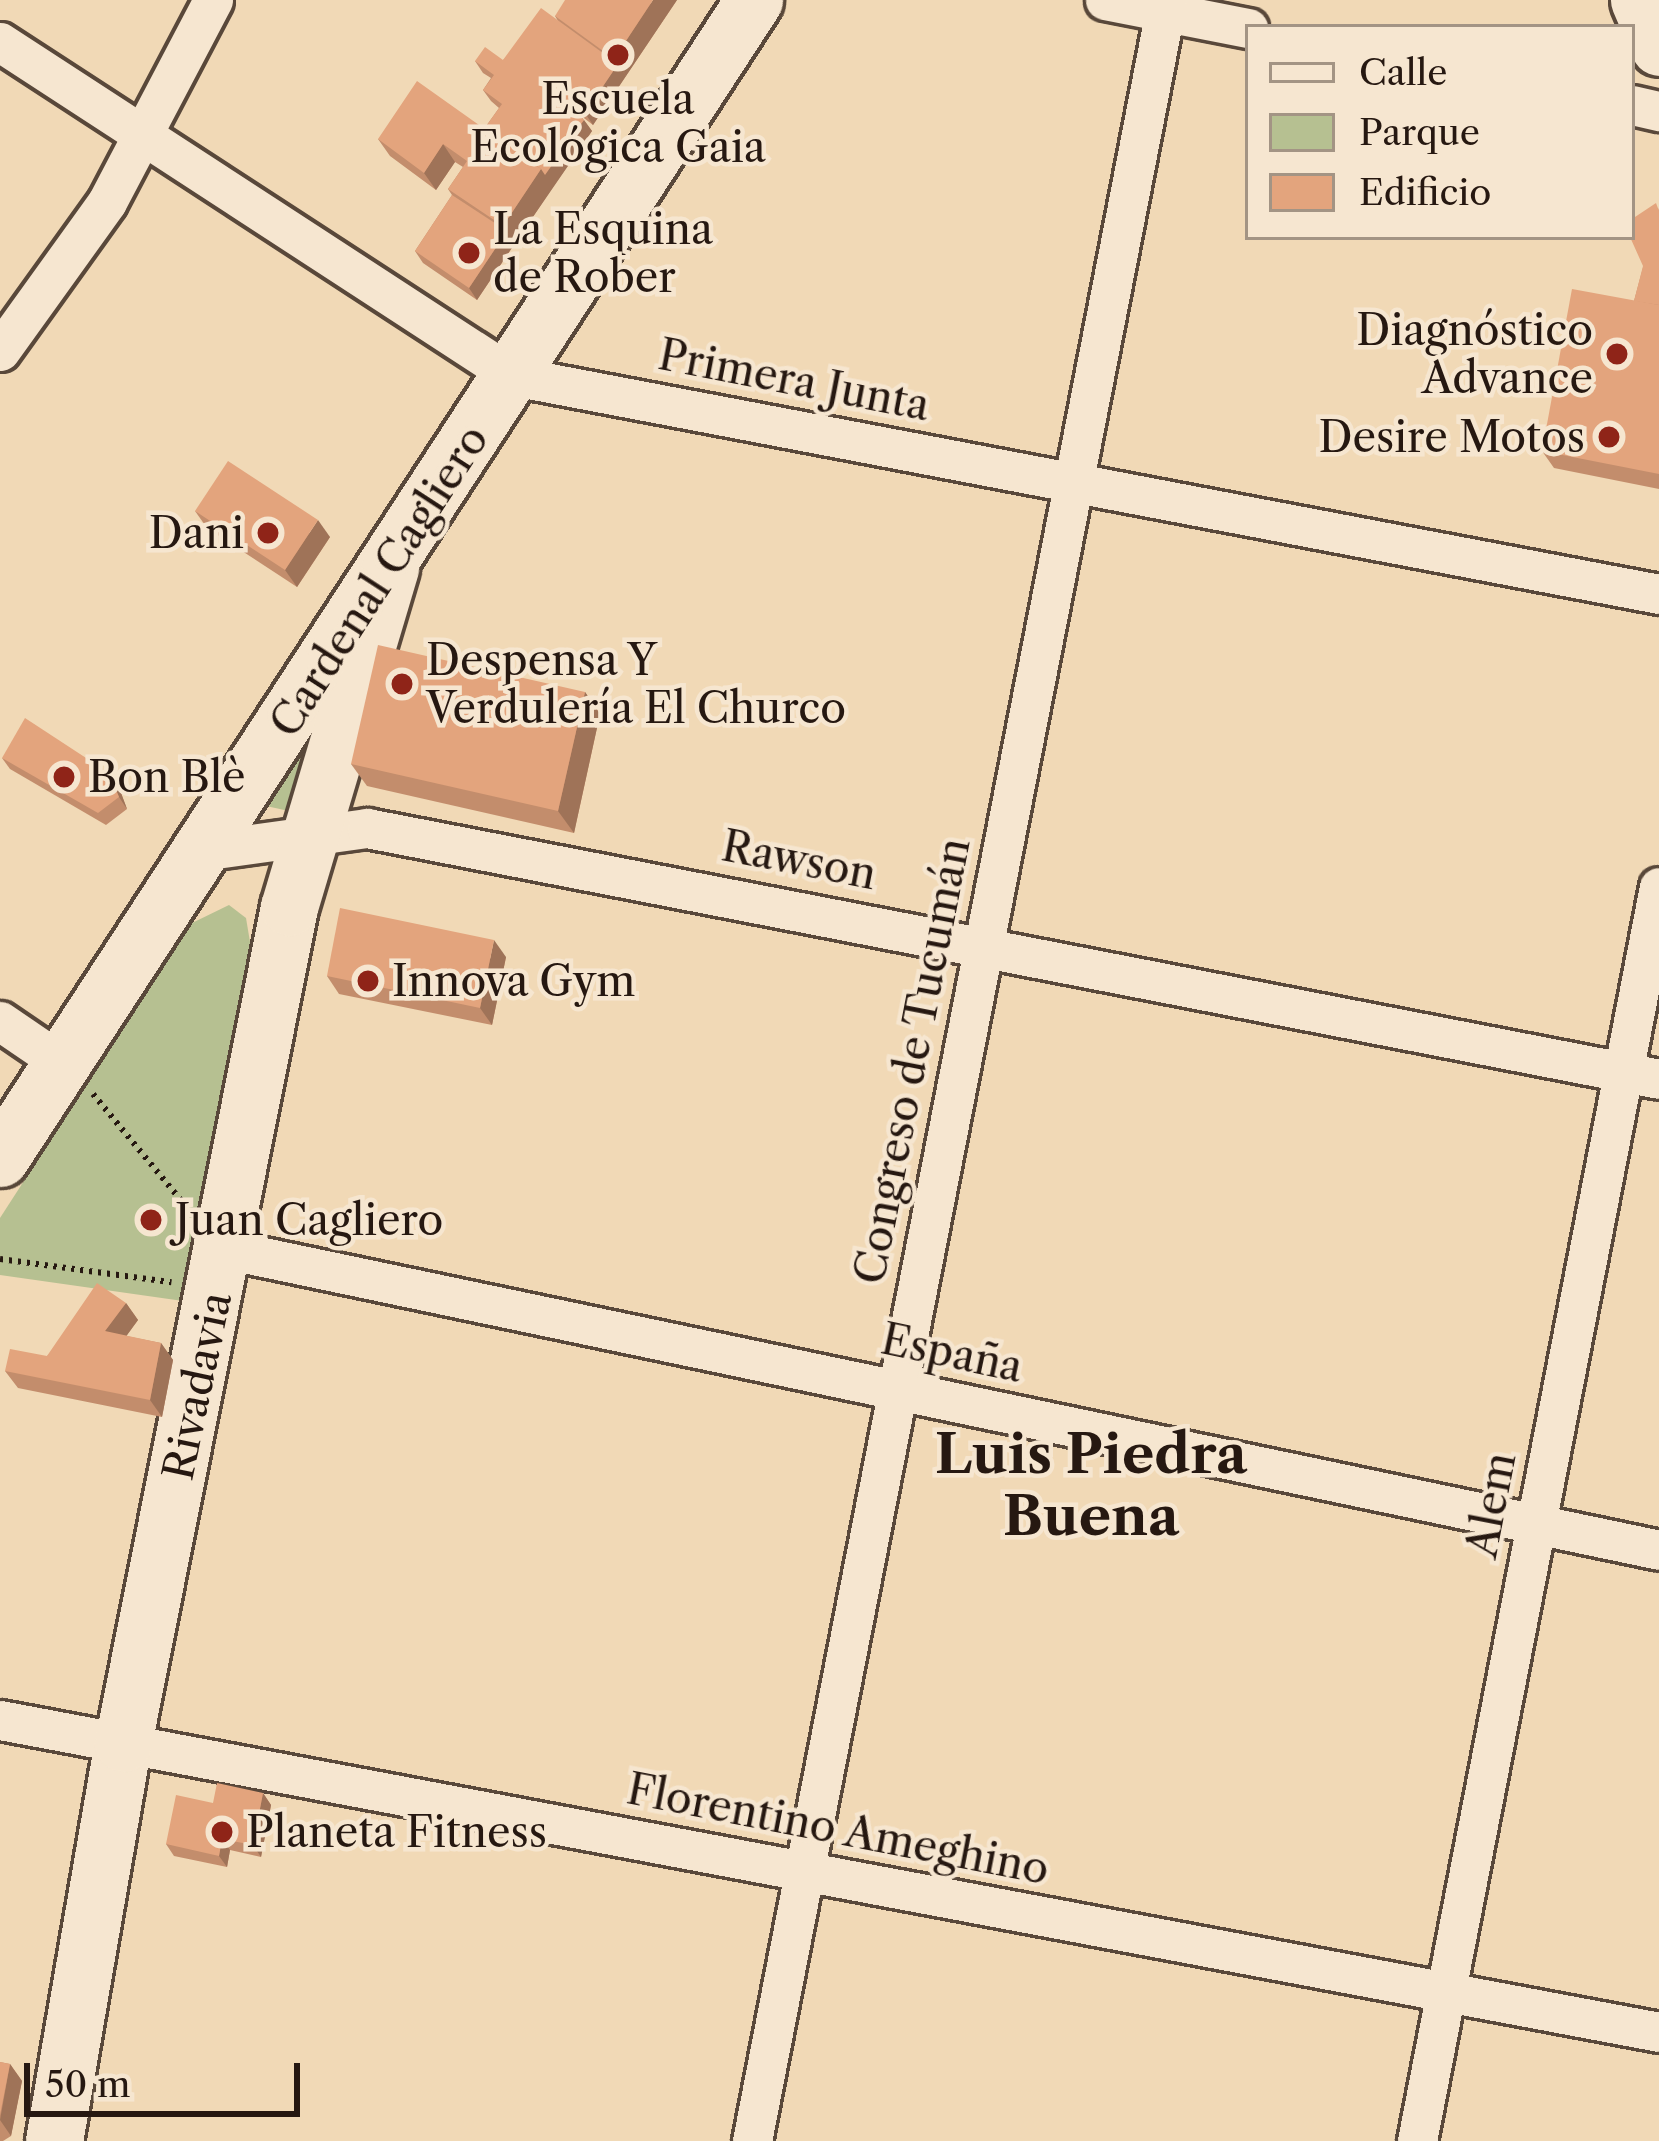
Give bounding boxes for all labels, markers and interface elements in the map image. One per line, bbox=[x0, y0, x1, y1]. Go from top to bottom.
legend bbox=[1245, 24, 1635, 240]
marker: Escuela Ecológica Gaia bbox=[605, 42, 631, 68]
text: Calle bbox=[1359, 50, 1447, 94]
place label: Escuela Ecológica Gaia bbox=[470, 74, 766, 172]
text: Parque bbox=[1359, 110, 1480, 154]
text: Edificio bbox=[1359, 170, 1491, 214]
place label: La Esquina de Rober bbox=[493, 204, 714, 302]
marker: La Esquina de Rober bbox=[456, 240, 482, 266]
place label: Diagnóstico Advance bbox=[1356, 305, 1593, 404]
street label: Primera Junta bbox=[654, 329, 934, 431]
marker: Diagnóstico Advance bbox=[1604, 341, 1630, 367]
place label: Desire Motos bbox=[1318, 412, 1585, 462]
street label: Cardenal Cagliero bbox=[259, 416, 499, 746]
marker: Desire Motos bbox=[1596, 424, 1622, 450]
place label: Dani bbox=[149, 508, 244, 558]
marker: Dani bbox=[255, 520, 281, 546]
place label: Despensa Y Verdulería El Churco bbox=[426, 635, 847, 734]
marker: Despensa Y Verdulería El Churco bbox=[389, 671, 415, 697]
place label: Bon Blè bbox=[88, 752, 246, 802]
marker: Bon Blè bbox=[51, 764, 77, 790]
street label: Rawson bbox=[718, 820, 880, 900]
street label: Congreso de Tucumán bbox=[844, 833, 980, 1289]
place label: Innova Gym bbox=[392, 956, 636, 1006]
marker: Innova Gym bbox=[355, 968, 381, 994]
place label: Juan Cagliero bbox=[175, 1195, 443, 1245]
marker: Juan Cagliero bbox=[138, 1207, 164, 1233]
street label: Rivadavia bbox=[152, 1287, 242, 1485]
street label: España bbox=[877, 1313, 1027, 1393]
district label: Luis Piedra Buena bbox=[935, 1422, 1247, 1549]
street label: Alem bbox=[1456, 1448, 1526, 1562]
street label: Florentino Ameghino bbox=[622, 1763, 1054, 1895]
place label: Planeta Fitness bbox=[246, 1807, 548, 1857]
marker: Planeta Fitness bbox=[209, 1819, 235, 1845]
scale bar bbox=[30, 2039, 306, 2113]
text: 50 m bbox=[45, 2062, 130, 2106]

